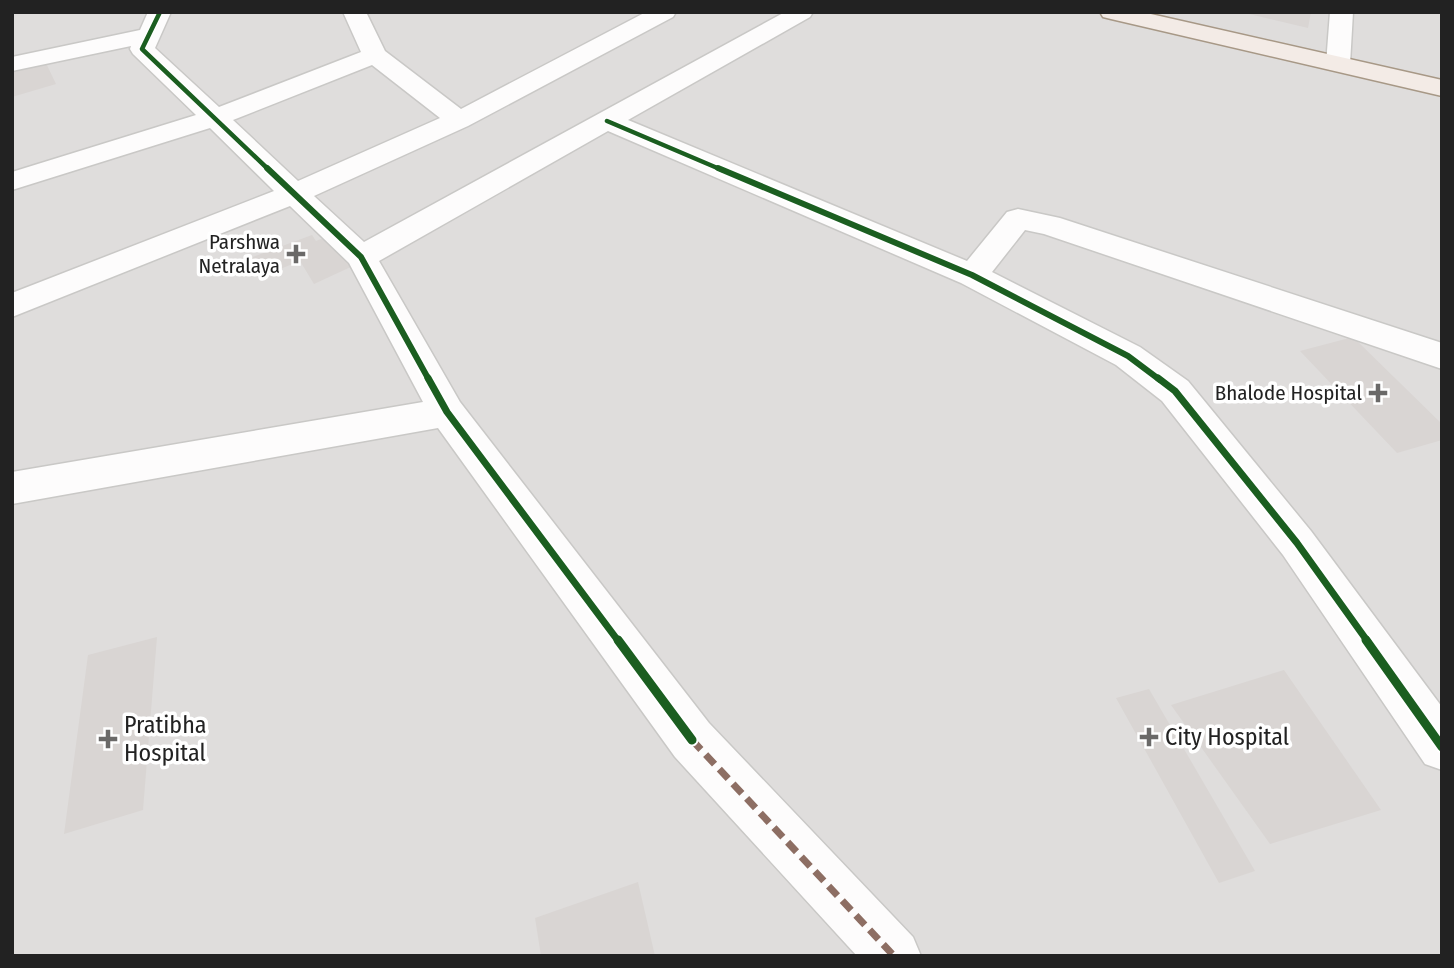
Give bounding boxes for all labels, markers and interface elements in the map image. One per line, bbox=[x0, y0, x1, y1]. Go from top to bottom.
place label: Parshwa Netralaya bbox=[198, 229, 280, 279]
marker: Parshwa Netralaya bbox=[286, 244, 306, 264]
place label: Bhalode Hospital bbox=[1215, 380, 1362, 406]
marker: Bhalode Hospital bbox=[1368, 383, 1388, 403]
place label: Pratibha Hospital bbox=[124, 711, 207, 767]
place label: City Hospital bbox=[1165, 723, 1289, 751]
marker: City Hospital bbox=[1139, 727, 1159, 747]
marker: Pratibha Hospital bbox=[98, 729, 118, 749]

